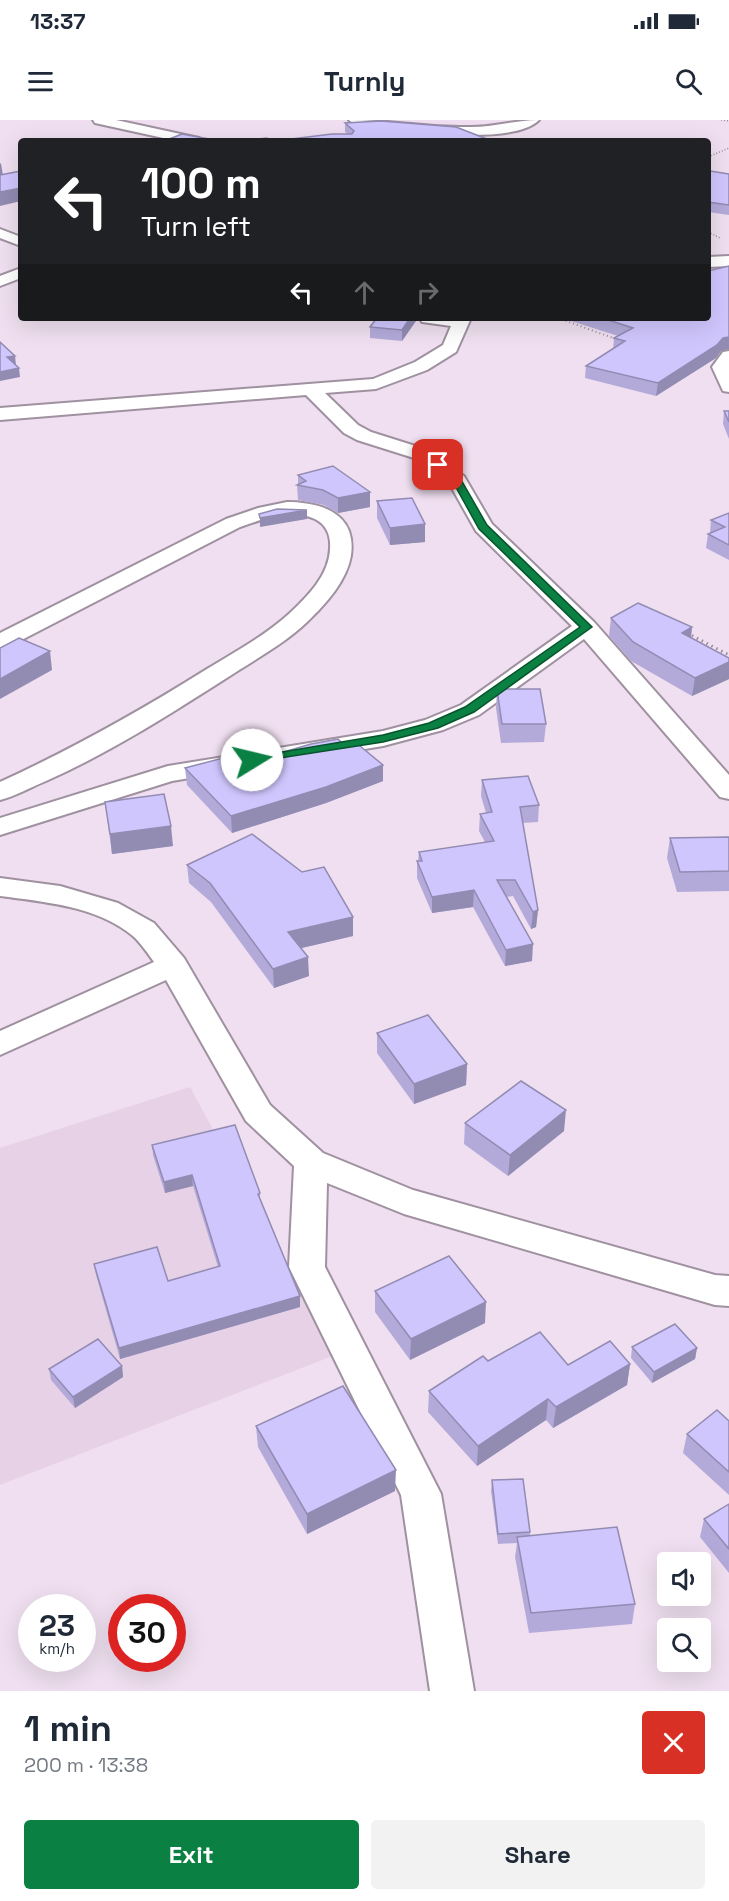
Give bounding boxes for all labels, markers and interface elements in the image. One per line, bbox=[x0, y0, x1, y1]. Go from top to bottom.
text: 13:37 bbox=[30, 7, 85, 35]
text: Turnly bbox=[324, 64, 405, 99]
icon: menu bbox=[24, 65, 57, 98]
icon: search bbox=[672, 65, 705, 98]
text: 100 m bbox=[141, 157, 261, 210]
icon: left bbox=[42, 162, 120, 240]
text: Turn left bbox=[141, 209, 251, 244]
icon: left bbox=[285, 276, 318, 309]
icon: ahead bbox=[348, 276, 381, 309]
icon: right bbox=[411, 276, 444, 309]
pin bbox=[412, 439, 463, 490]
icon: arrive bbox=[421, 448, 454, 481]
position arrow bbox=[220, 728, 284, 792]
map controls bbox=[657, 1552, 711, 1672]
button: sound bbox=[657, 1552, 711, 1606]
speed limit sign: 30 bbox=[108, 1594, 186, 1672]
text: 23 bbox=[39, 1606, 75, 1645]
button: search bbox=[657, 1618, 711, 1672]
text: km/h bbox=[39, 1639, 75, 1658]
text: 1 min bbox=[24, 1706, 112, 1752]
button: close bbox=[642, 1711, 705, 1774]
text: 200 m · 13:38 bbox=[24, 1752, 148, 1778]
button: Exit bbox=[24, 1820, 359, 1889]
button: Share bbox=[371, 1820, 705, 1889]

